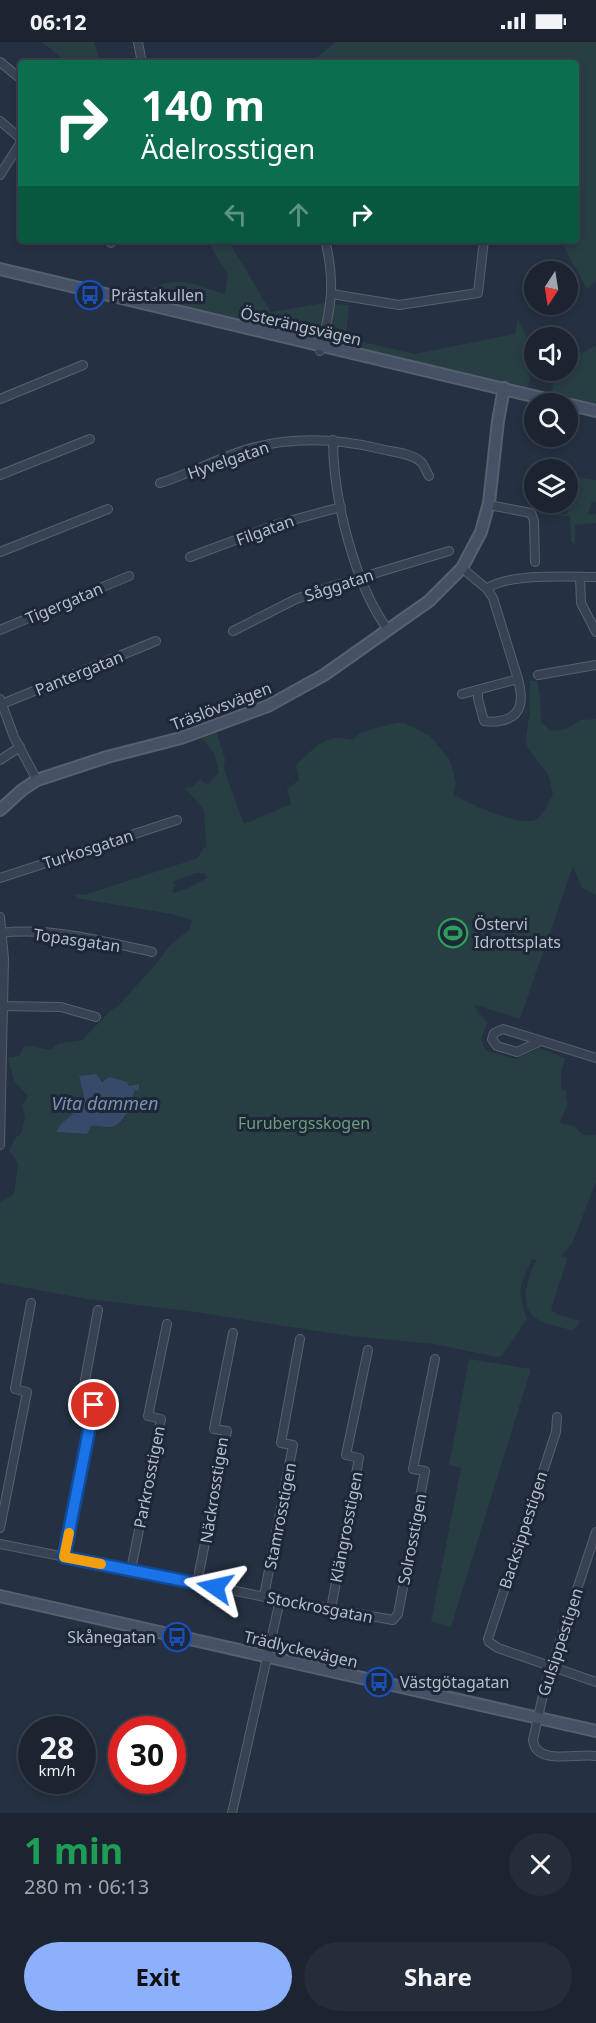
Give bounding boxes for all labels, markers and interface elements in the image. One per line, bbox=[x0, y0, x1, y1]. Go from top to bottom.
text: 06:12 bbox=[30, 6, 87, 36]
text: 140 m bbox=[141, 76, 265, 133]
icon: right bbox=[42, 84, 120, 162]
text: Ädelrosstigen bbox=[141, 130, 315, 167]
icon: left bbox=[219, 198, 252, 231]
icon: ahead bbox=[282, 198, 315, 231]
icon: right bbox=[345, 198, 378, 231]
north arrow bbox=[524, 261, 578, 315]
map controls bbox=[524, 261, 578, 513]
bus stop icon: Prästakullen bbox=[74, 279, 106, 311]
place label: Prästakullen bbox=[111, 284, 204, 306]
street label: Österängsvägen bbox=[238, 301, 364, 351]
button: sound bbox=[524, 327, 578, 381]
button: search bbox=[524, 393, 578, 447]
street label: Hyvelgatan bbox=[184, 436, 272, 484]
button: layers bbox=[524, 459, 578, 513]
street label: Filgatan bbox=[233, 509, 297, 551]
street label: Såggatan bbox=[302, 564, 376, 606]
street label: Tigergatan bbox=[22, 577, 106, 629]
street label: Pantergatan bbox=[32, 645, 126, 701]
street label: Träslövsvägen bbox=[167, 677, 275, 735]
street label: Turkosgatan bbox=[40, 824, 136, 874]
place label: Östervi Idrottsplats bbox=[474, 913, 561, 953]
sports icon: Östervi Idrottsplats bbox=[437, 917, 469, 949]
street label: Topasgatan bbox=[32, 923, 122, 957]
water label: Vita dammen bbox=[51, 1091, 159, 1115]
park label: Furubergsskogen bbox=[238, 1112, 370, 1134]
pin bbox=[68, 1379, 119, 1430]
icon: arrive bbox=[77, 1388, 110, 1421]
street label: Parkrosstigen bbox=[128, 1424, 170, 1530]
street label: Näckrosstigen bbox=[195, 1435, 233, 1545]
street label: Stamrosstigen bbox=[259, 1461, 301, 1571]
street label: Backsippestigen bbox=[494, 1468, 552, 1592]
street label: Klängrosstigen bbox=[324, 1470, 368, 1584]
street label: Solrosstigen bbox=[392, 1491, 432, 1587]
position arrow bbox=[183, 1555, 247, 1619]
street label: Gulsippestigen bbox=[532, 1585, 588, 1699]
street label: Stockrosgatan bbox=[265, 1586, 375, 1628]
bus stop icon: Skånegatan bbox=[161, 1621, 193, 1653]
street label: Trädlyckevägen bbox=[242, 1625, 360, 1673]
place label: Skånegatan bbox=[67, 1626, 156, 1648]
bus stop icon: Västgötagatan bbox=[363, 1666, 395, 1698]
place label: Västgötagatan bbox=[400, 1671, 509, 1693]
speed limit sign: 30 bbox=[108, 1716, 186, 1794]
text: 28 bbox=[40, 1727, 74, 1768]
text: km/h bbox=[39, 1760, 75, 1780]
text: 1 min bbox=[24, 1826, 123, 1875]
button: close bbox=[509, 1833, 572, 1896]
text: 280 m · 06:13 bbox=[24, 1873, 149, 1900]
button: Exit bbox=[24, 1942, 292, 2011]
button: Share bbox=[304, 1942, 572, 2011]

